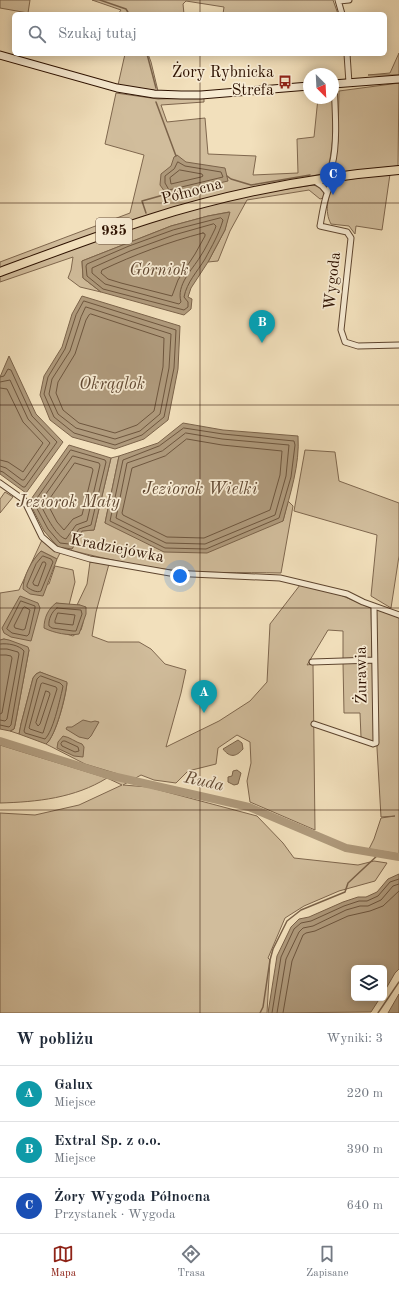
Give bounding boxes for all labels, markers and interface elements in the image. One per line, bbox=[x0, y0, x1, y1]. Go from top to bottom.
search box bbox=[12, 12, 387, 56]
icon: search bbox=[26, 23, 48, 45]
text: Szukaj tutaj bbox=[58, 27, 137, 42]
place label: Żory Rybnicka Strefa bbox=[172, 61, 274, 99]
north arrow bbox=[303, 68, 339, 104]
bus stop icon: Żory Rybnicka Strefa bbox=[277, 74, 293, 90]
pin: C bbox=[320, 162, 346, 195]
street label: Północna bbox=[160, 176, 224, 208]
road number: 935 bbox=[96, 218, 132, 244]
street label: Wygoda bbox=[322, 251, 344, 311]
water label: Górniok bbox=[129, 262, 189, 279]
pin: B bbox=[249, 310, 275, 343]
water label: Okrąglok bbox=[79, 376, 145, 393]
water label: Jeziorok Wielki bbox=[143, 481, 258, 498]
water label: Jeziorok Mały bbox=[16, 494, 120, 511]
street label: Kradziejówka bbox=[69, 532, 165, 566]
your location bbox=[170, 566, 190, 586]
street label: Żurawia bbox=[349, 646, 371, 704]
pin: A bbox=[191, 680, 217, 713]
water label: Ruda bbox=[182, 769, 225, 795]
map controls bbox=[351, 965, 387, 1001]
button: layers bbox=[351, 965, 387, 1001]
text: W pobliżu bbox=[16, 1031, 93, 1048]
text: Wyniki: 3 bbox=[327, 1032, 383, 1045]
text: Galux bbox=[54, 1078, 93, 1093]
text: A bbox=[24, 1087, 34, 1100]
text: 220 m bbox=[346, 1087, 383, 1100]
text: Miejsce bbox=[54, 1096, 96, 1109]
text: Extral Sp. z o.o. bbox=[54, 1134, 161, 1149]
text: B bbox=[24, 1143, 34, 1156]
text: 390 m bbox=[346, 1143, 383, 1156]
text: Miejsce bbox=[54, 1152, 96, 1165]
text: Żory Wygoda Północna bbox=[54, 1190, 210, 1205]
text: C bbox=[25, 1199, 33, 1212]
text: 640 m bbox=[346, 1199, 383, 1212]
text: Przystanek · Wygoda bbox=[54, 1208, 176, 1221]
tab: Mapa bbox=[50, 1243, 76, 1281]
tab: Trasa bbox=[177, 1243, 205, 1281]
tab: Zapisane bbox=[306, 1243, 349, 1281]

